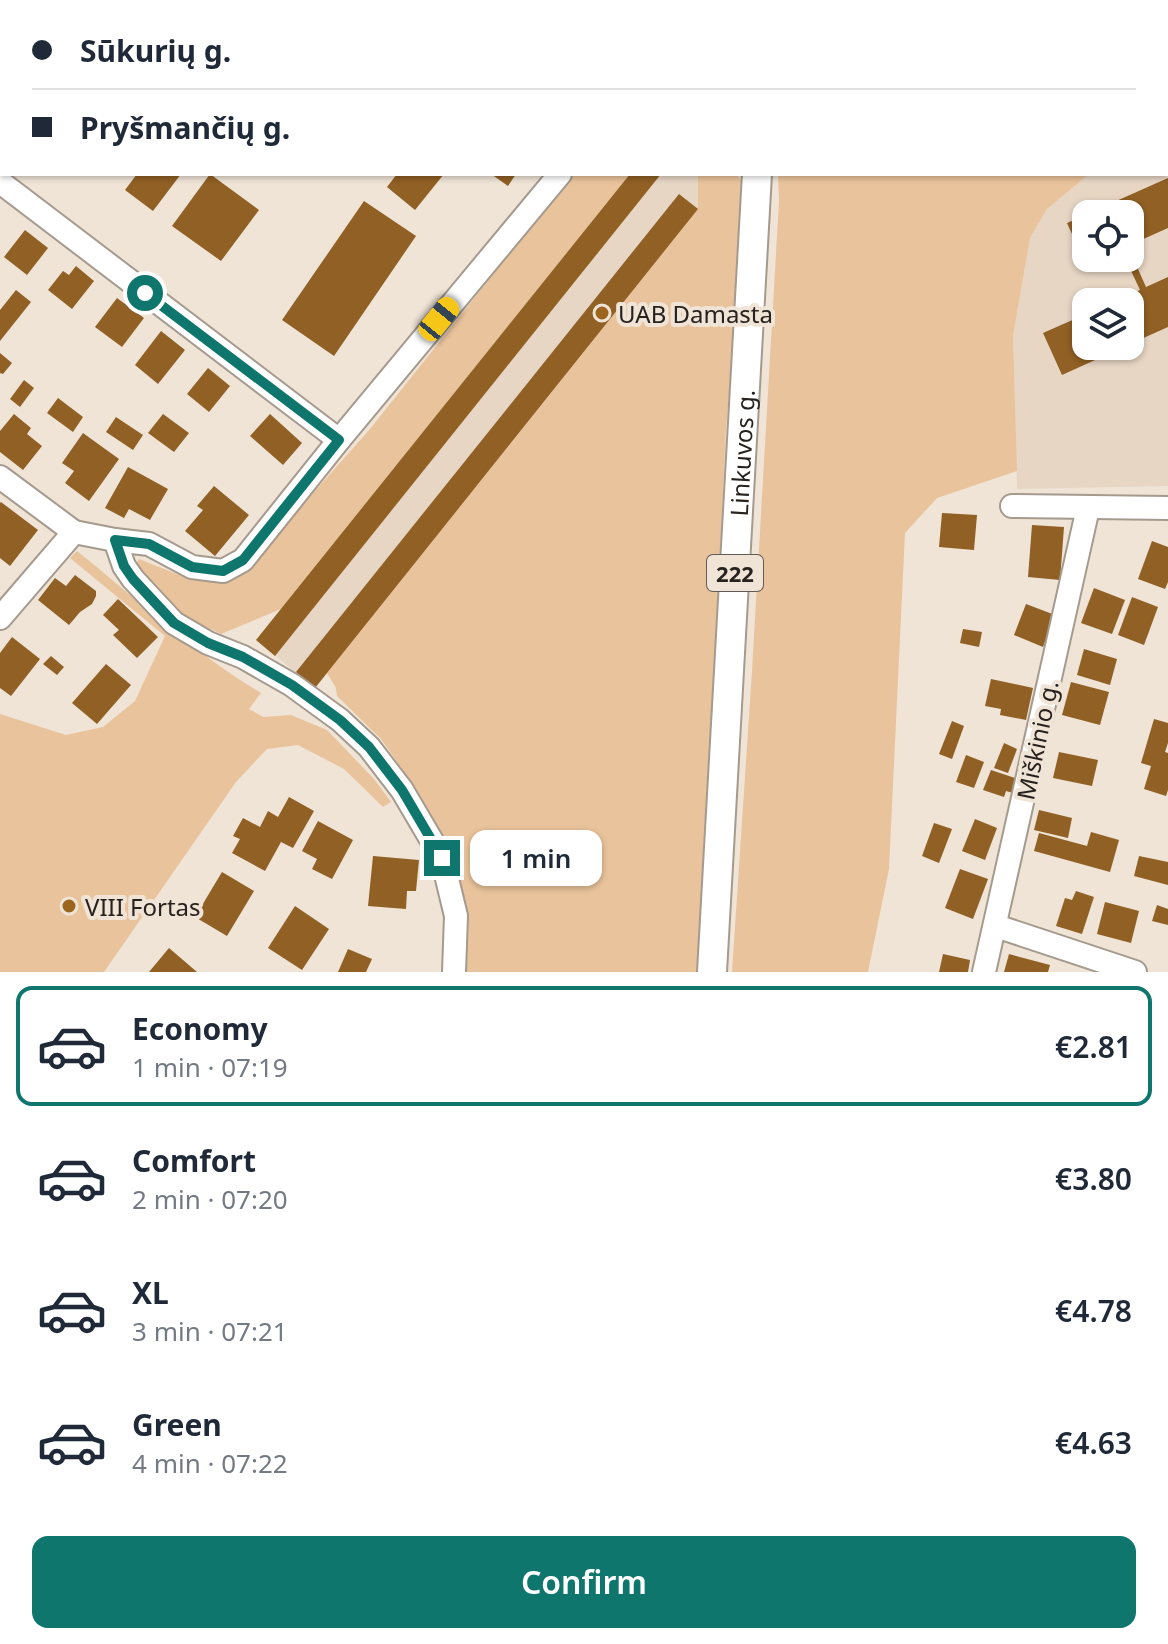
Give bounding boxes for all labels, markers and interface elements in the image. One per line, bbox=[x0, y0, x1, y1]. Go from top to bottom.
text: Sūkurių g. bbox=[80, 30, 231, 71]
text: Pryšmančių g. bbox=[80, 107, 290, 148]
map controls bbox=[1072, 200, 1144, 360]
button: locate bbox=[1072, 200, 1144, 272]
route start bbox=[127, 275, 163, 311]
button: layers bbox=[1072, 288, 1144, 360]
car bbox=[415, 293, 463, 345]
place label: UAB Damasta bbox=[618, 297, 773, 330]
marker: UAB Damasta bbox=[593, 304, 611, 322]
street label: Linkuvos g. bbox=[721, 389, 761, 517]
road number: 222 bbox=[707, 555, 763, 591]
street label: Miškinio g. bbox=[1008, 677, 1066, 803]
callout: 1 min bbox=[470, 830, 602, 886]
route end bbox=[424, 840, 460, 876]
text: 1 min bbox=[501, 840, 571, 876]
place label: VIII Fortas bbox=[85, 890, 201, 923]
marker: VIII Fortas bbox=[60, 897, 78, 915]
text: Economy bbox=[132, 1008, 268, 1049]
icon: car bbox=[36, 1010, 108, 1082]
text: €2.81 bbox=[1055, 1026, 1132, 1067]
text: 1 min · 07:19 bbox=[132, 1049, 288, 1085]
text: Comfort bbox=[132, 1140, 256, 1181]
icon: car bbox=[36, 1142, 108, 1214]
text: €3.80 bbox=[1055, 1158, 1132, 1199]
text: 2 min · 07:20 bbox=[132, 1181, 288, 1217]
text: XL bbox=[132, 1272, 169, 1313]
icon: car bbox=[36, 1274, 108, 1346]
text: €4.78 bbox=[1055, 1290, 1132, 1331]
text: 3 min · 07:21 bbox=[132, 1313, 288, 1349]
text: Green bbox=[132, 1404, 222, 1445]
icon: car bbox=[36, 1406, 108, 1478]
text: €4.63 bbox=[1055, 1422, 1132, 1463]
text: 4 min · 07:22 bbox=[132, 1445, 288, 1481]
button: Confirm bbox=[32, 1536, 1136, 1628]

